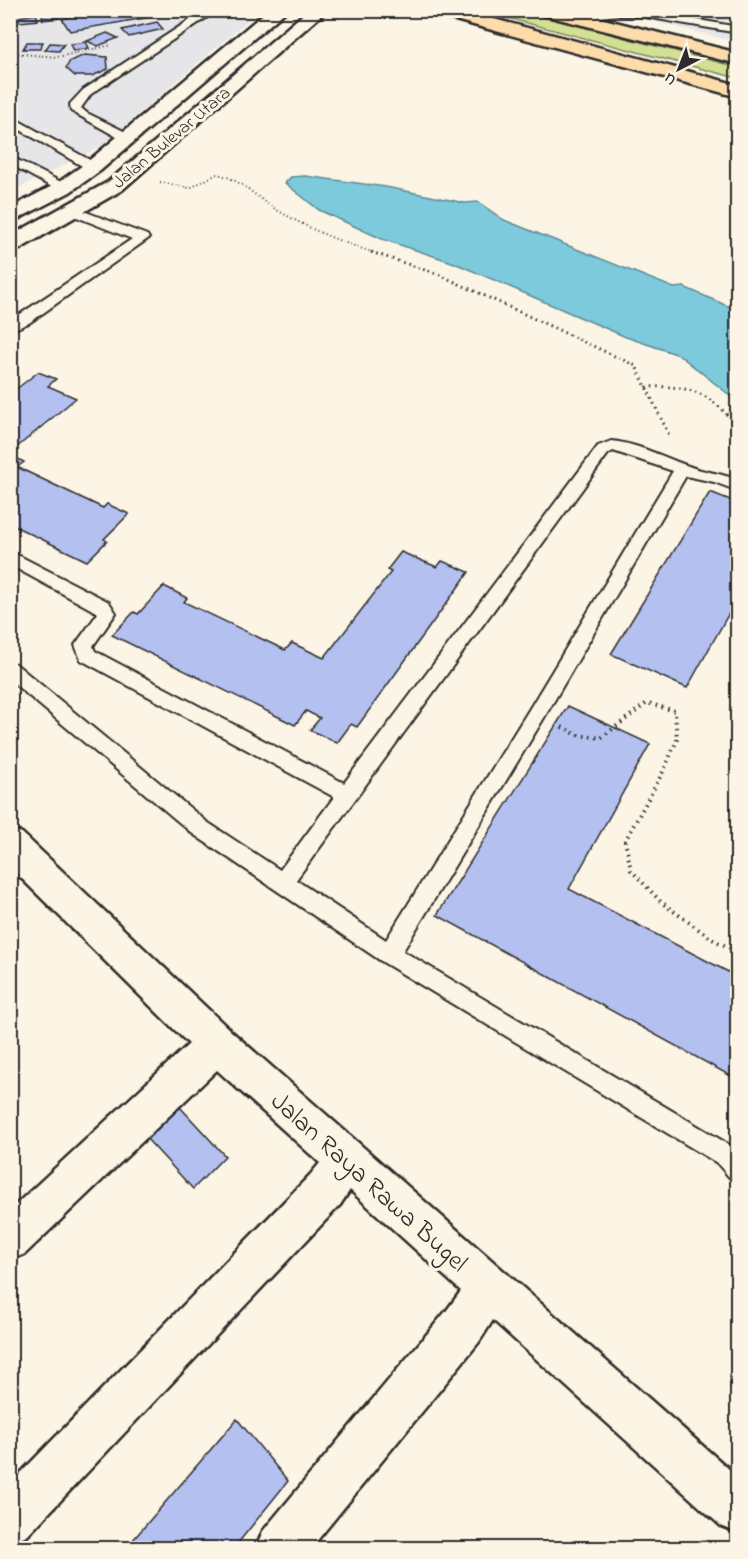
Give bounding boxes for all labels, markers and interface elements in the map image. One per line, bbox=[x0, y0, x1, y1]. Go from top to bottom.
north arrow bbox=[649, 39, 709, 99]
text: U bbox=[659, 66, 682, 91]
street label: Jalan Bulevar Utara bbox=[108, 81, 237, 196]
street label: Jalan Raya Rawa Bugel bbox=[261, 1084, 475, 1282]

